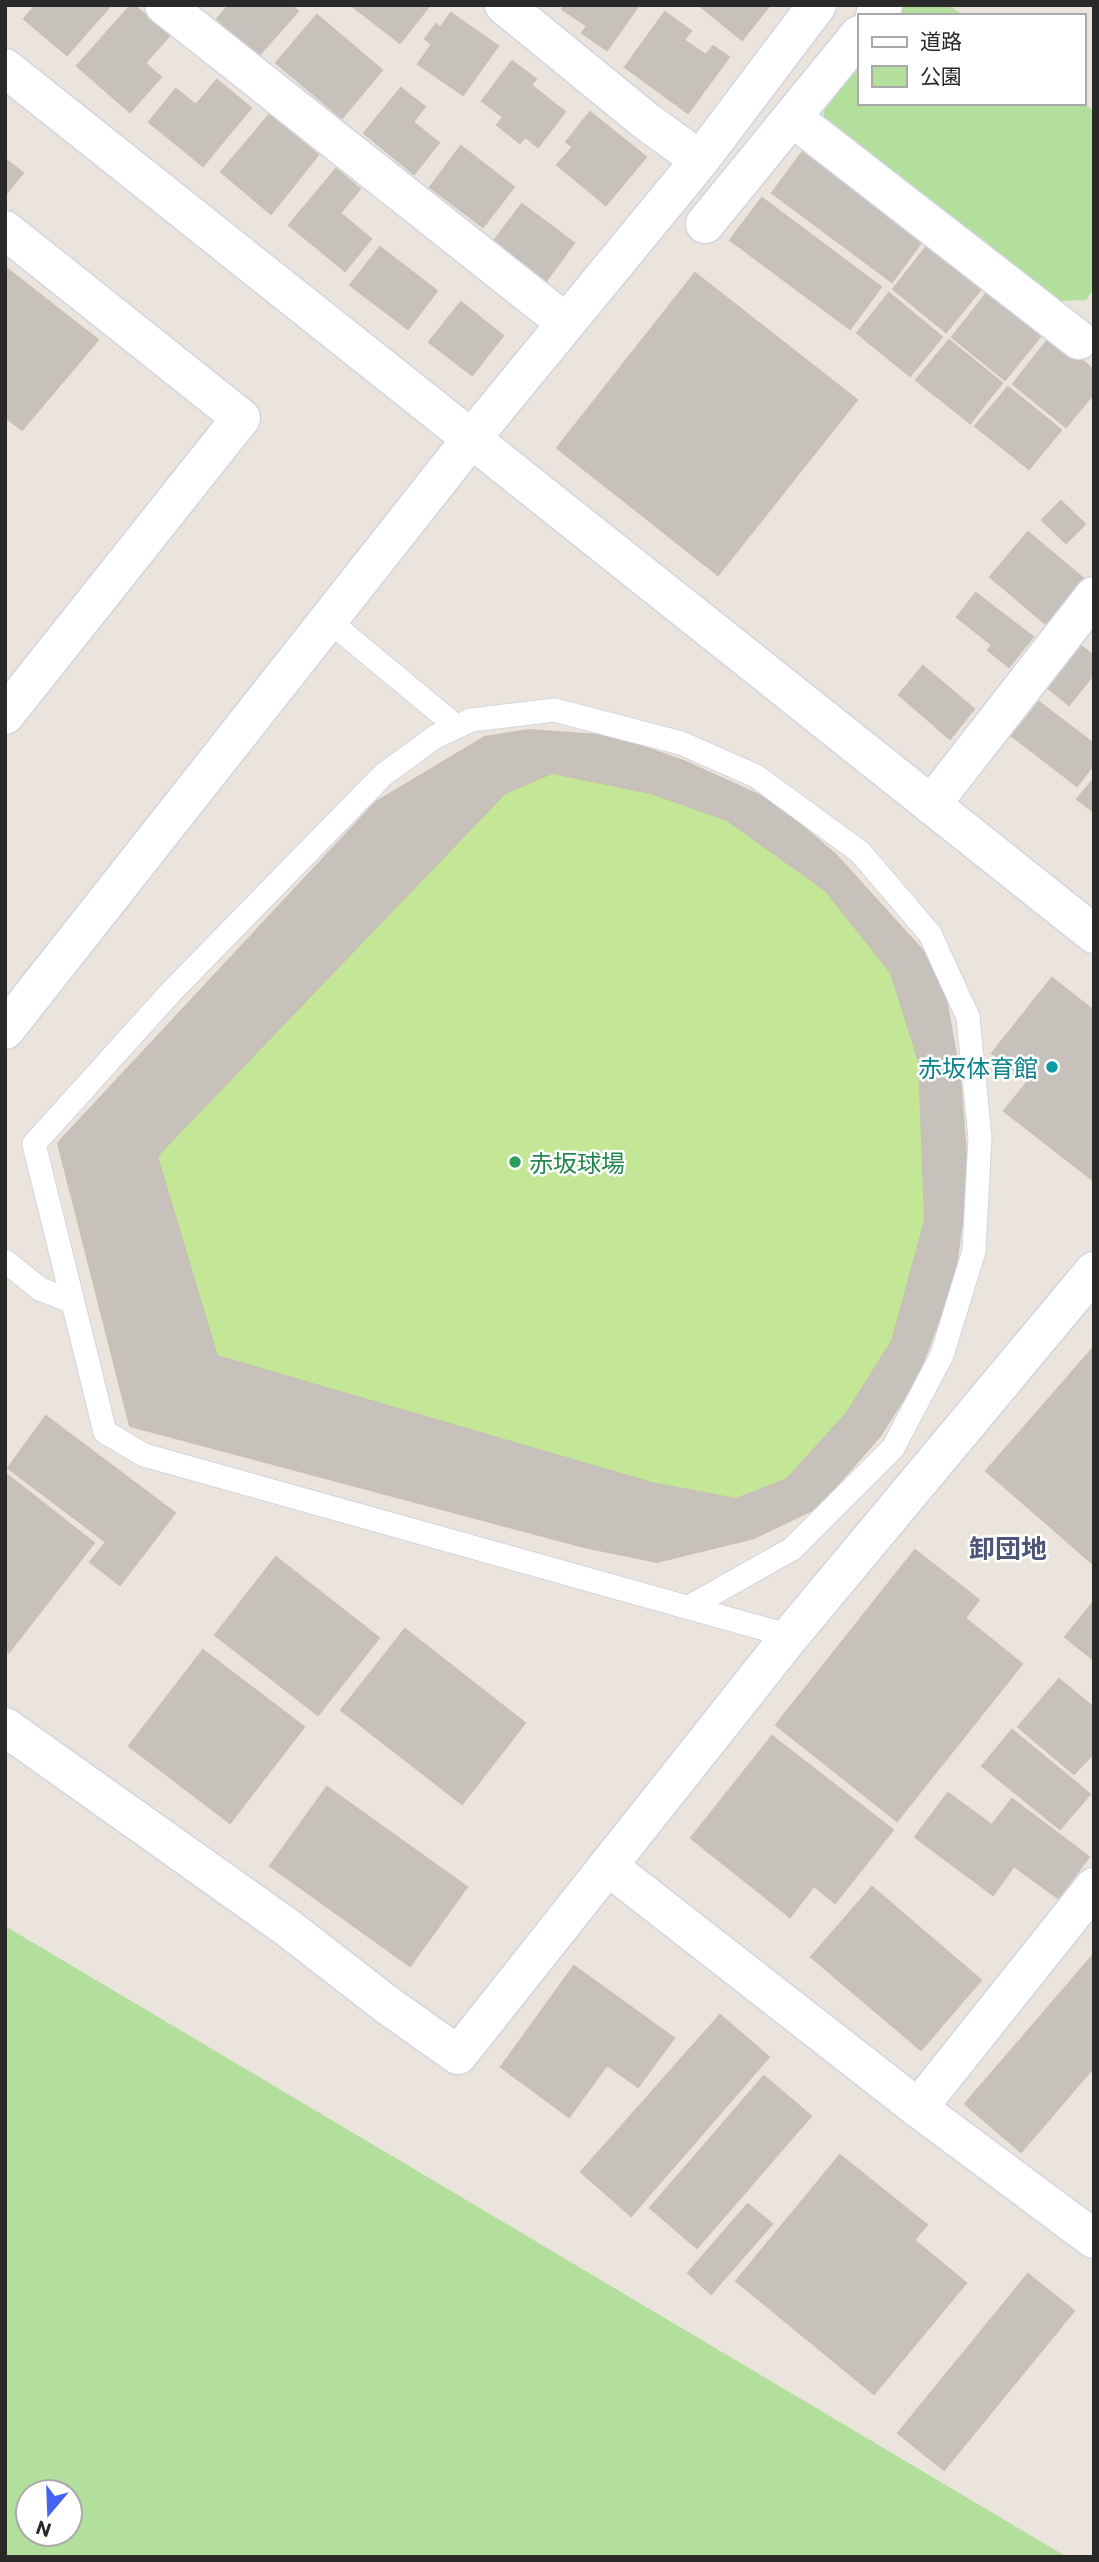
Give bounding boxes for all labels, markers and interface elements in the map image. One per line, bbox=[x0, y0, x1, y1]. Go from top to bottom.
legend bbox=[858, 14, 1085, 105]
text: 道路 bbox=[920, 28, 962, 53]
text: 公園 bbox=[920, 63, 962, 88]
place label: 赤坂体育館 bbox=[918, 1053, 1038, 1082]
marker: 赤坂体育館 bbox=[1044, 1059, 1060, 1075]
place label: 赤坂球場 bbox=[529, 1148, 625, 1177]
marker: 赤坂球場 bbox=[507, 1154, 523, 1170]
district label: 卸団地 bbox=[969, 1532, 1047, 1563]
north arrow bbox=[14, 2478, 84, 2548]
text: N bbox=[33, 2516, 54, 2543]

